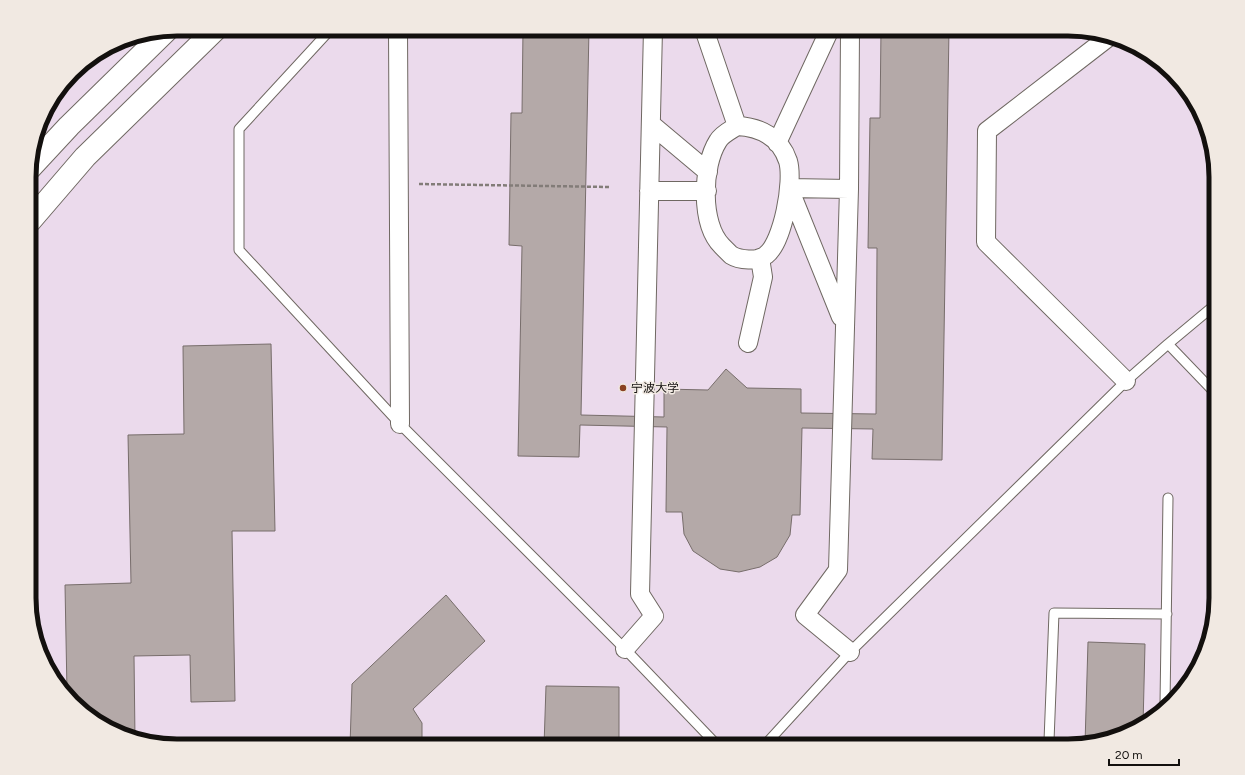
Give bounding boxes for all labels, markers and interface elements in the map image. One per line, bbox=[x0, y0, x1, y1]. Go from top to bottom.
place label: 宁波大学 bbox=[631, 381, 679, 395]
marker: 宁波大学 bbox=[618, 383, 628, 393]
scale bar bbox=[1109, 741, 1179, 767]
text: 20 m bbox=[1115, 748, 1143, 762]

